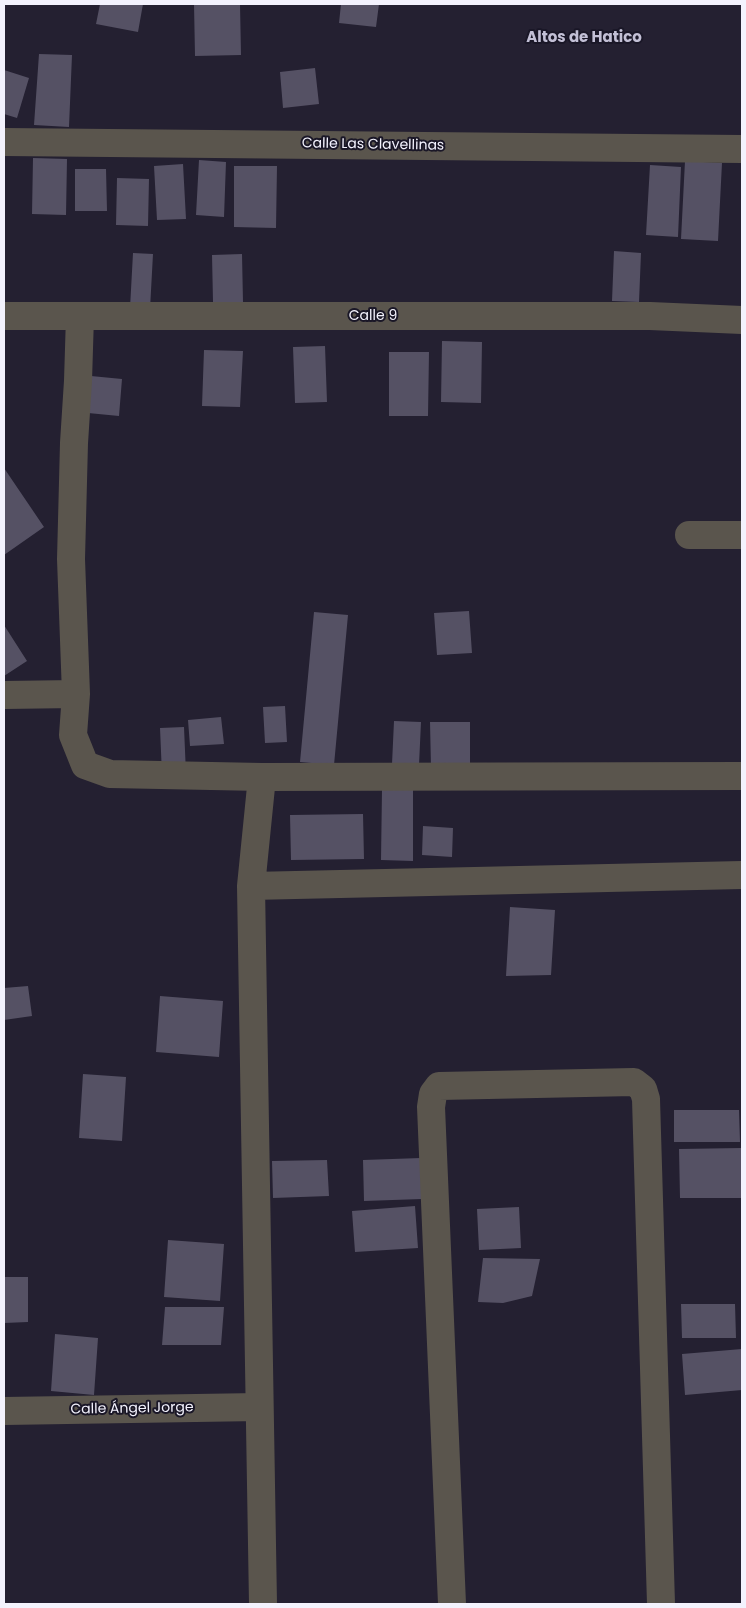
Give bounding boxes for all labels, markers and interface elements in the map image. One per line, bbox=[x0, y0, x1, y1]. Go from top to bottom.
district label: Altos de Hatico bbox=[526, 29, 642, 47]
street label: Calle Las Clavellinas bbox=[302, 135, 444, 155]
street label: Calle 9 bbox=[349, 308, 397, 324]
street label: Calle Ángel Jorge bbox=[70, 1400, 194, 1418]

